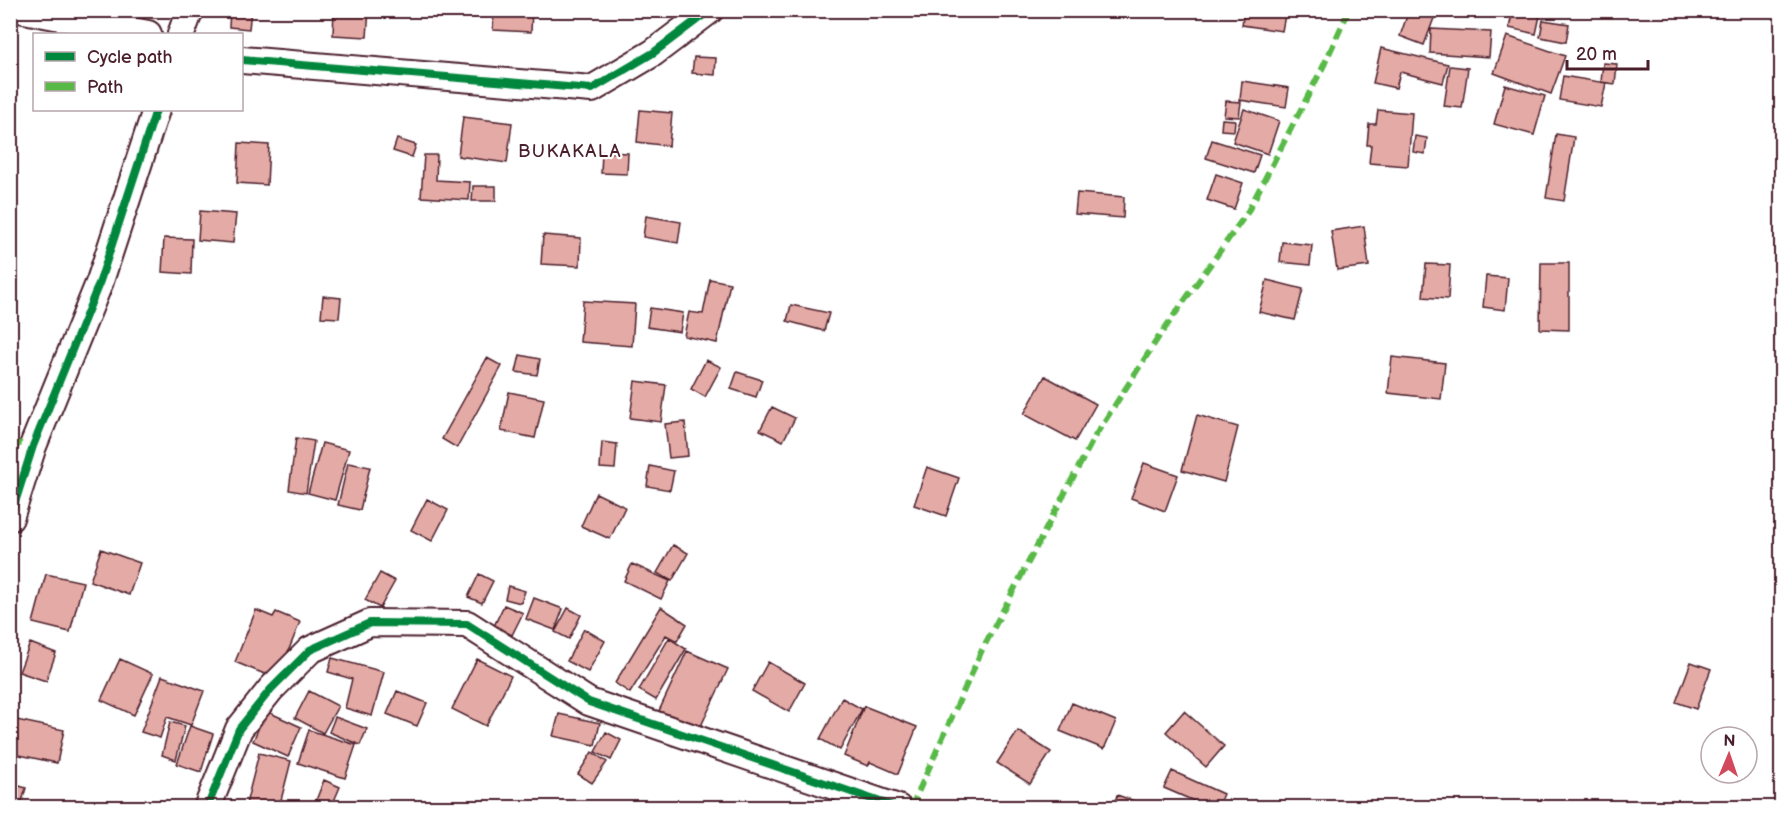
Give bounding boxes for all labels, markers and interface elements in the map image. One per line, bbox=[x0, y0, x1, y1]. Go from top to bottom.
legend bbox=[33, 33, 243, 111]
scale bar bbox=[1567, 33, 1648, 71]
text: 20 m bbox=[1576, 44, 1617, 65]
text: Cycle path bbox=[87, 47, 173, 68]
text: Path bbox=[87, 77, 123, 98]
district label: BUKAKALA bbox=[518, 141, 622, 162]
north arrow bbox=[1699, 725, 1759, 785]
text: N bbox=[1723, 732, 1736, 751]

